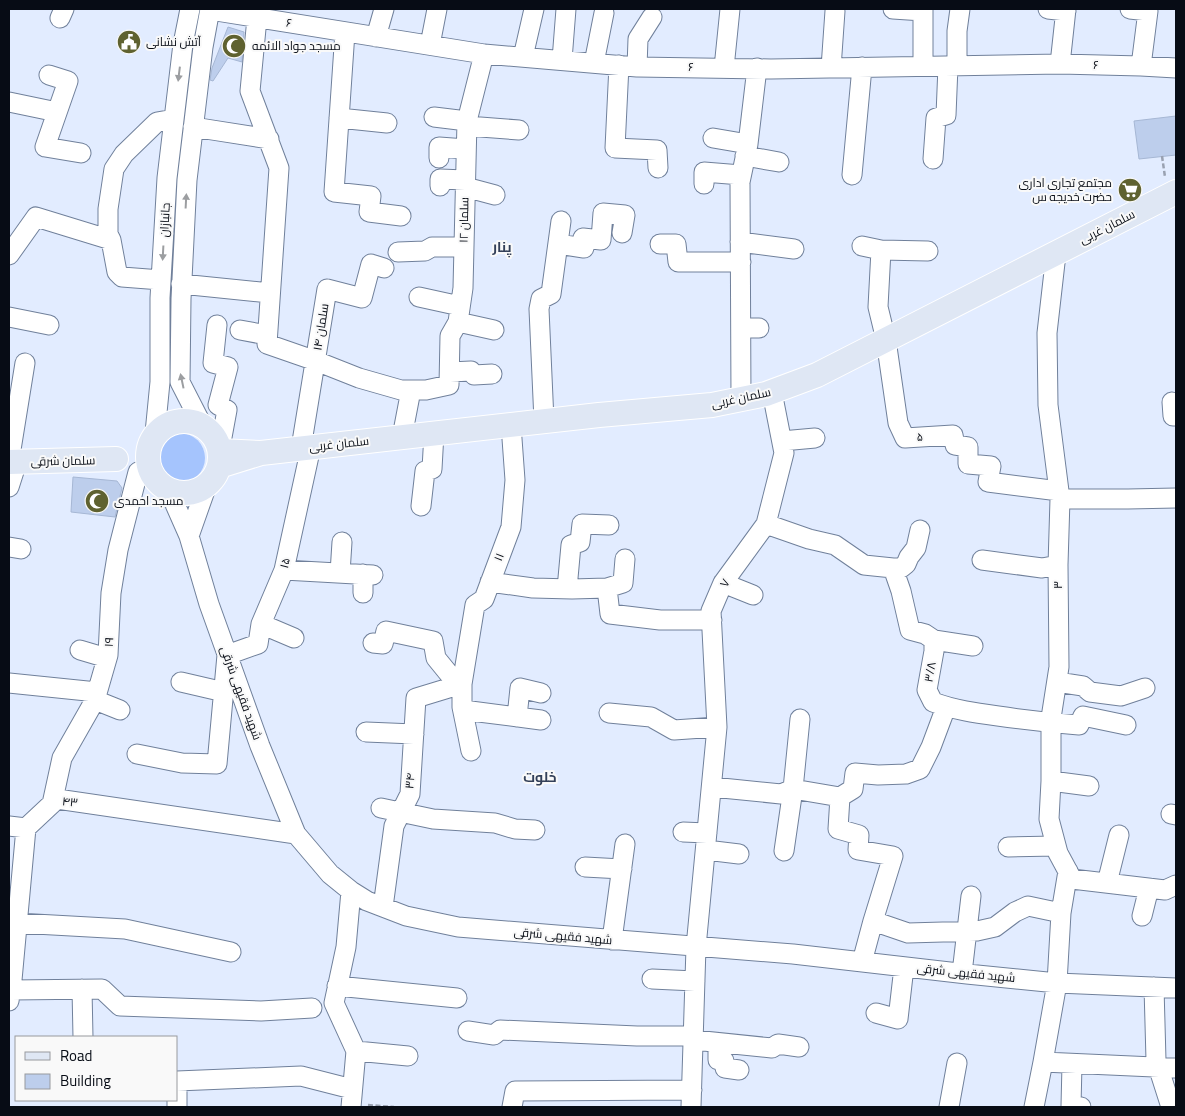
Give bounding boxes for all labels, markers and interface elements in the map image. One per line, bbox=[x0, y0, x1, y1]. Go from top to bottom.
street label: ۶ bbox=[285, 13, 293, 32]
public building icon: آتش نشانی bbox=[116, 29, 142, 55]
place label: آتش نشانی bbox=[146, 32, 202, 51]
mosque icon: مسجد جواد الائمه bbox=[221, 33, 247, 59]
place label: مسجد جواد الائمه bbox=[252, 36, 341, 55]
street label: ۶ bbox=[1093, 55, 1099, 74]
street label: ۶ bbox=[688, 57, 694, 76]
one-way arrow bbox=[175, 67, 183, 83]
place label: مجتمع تجاری اداری حضرت خدیجه س bbox=[1019, 173, 1112, 206]
supermarket icon: مجتمع تجاری اداری حضرت خدیجه س bbox=[1117, 177, 1143, 203]
one-way arrow bbox=[182, 193, 190, 209]
street label: سلمان ۱۲ bbox=[454, 197, 473, 243]
street label: جانبازان bbox=[154, 202, 175, 238]
street label: سلمان غربی bbox=[1076, 204, 1138, 249]
district label: پنار bbox=[491, 236, 512, 258]
one-way arrow bbox=[158, 246, 166, 262]
street label: سلمان ۱۴ bbox=[307, 302, 334, 352]
one-way arrow bbox=[178, 373, 186, 388]
street label: سلمان غربی bbox=[709, 382, 772, 413]
street label: ۵ bbox=[916, 427, 924, 446]
street label: سلمان غربی bbox=[308, 431, 370, 456]
street label: سلمان شرقی bbox=[30, 450, 96, 471]
mosque icon: مسجد احمدی bbox=[84, 488, 110, 514]
place label: مسجد احمدی bbox=[114, 491, 183, 510]
street label: ۱۱ bbox=[488, 550, 509, 564]
street label: ۱۵ bbox=[274, 556, 295, 570]
street label: ۷ bbox=[714, 574, 735, 591]
street label: ۳ bbox=[1048, 581, 1067, 589]
street label: ۱۹ bbox=[99, 637, 118, 647]
street label: شهید فقیهی شرقی bbox=[216, 643, 267, 743]
street label: ۳/۸ bbox=[918, 660, 941, 684]
district label: خلوت bbox=[523, 766, 557, 787]
street label: ۳۴ bbox=[399, 772, 420, 790]
street label: ۴۳ bbox=[61, 791, 79, 812]
street label: شهید فقیهی شرقی bbox=[513, 922, 613, 949]
street label: شهید فقیهی شرقی bbox=[916, 958, 1016, 987]
legend bbox=[15, 1036, 178, 1101]
text: Road bbox=[60, 1044, 92, 1067]
text: Building bbox=[60, 1069, 111, 1092]

